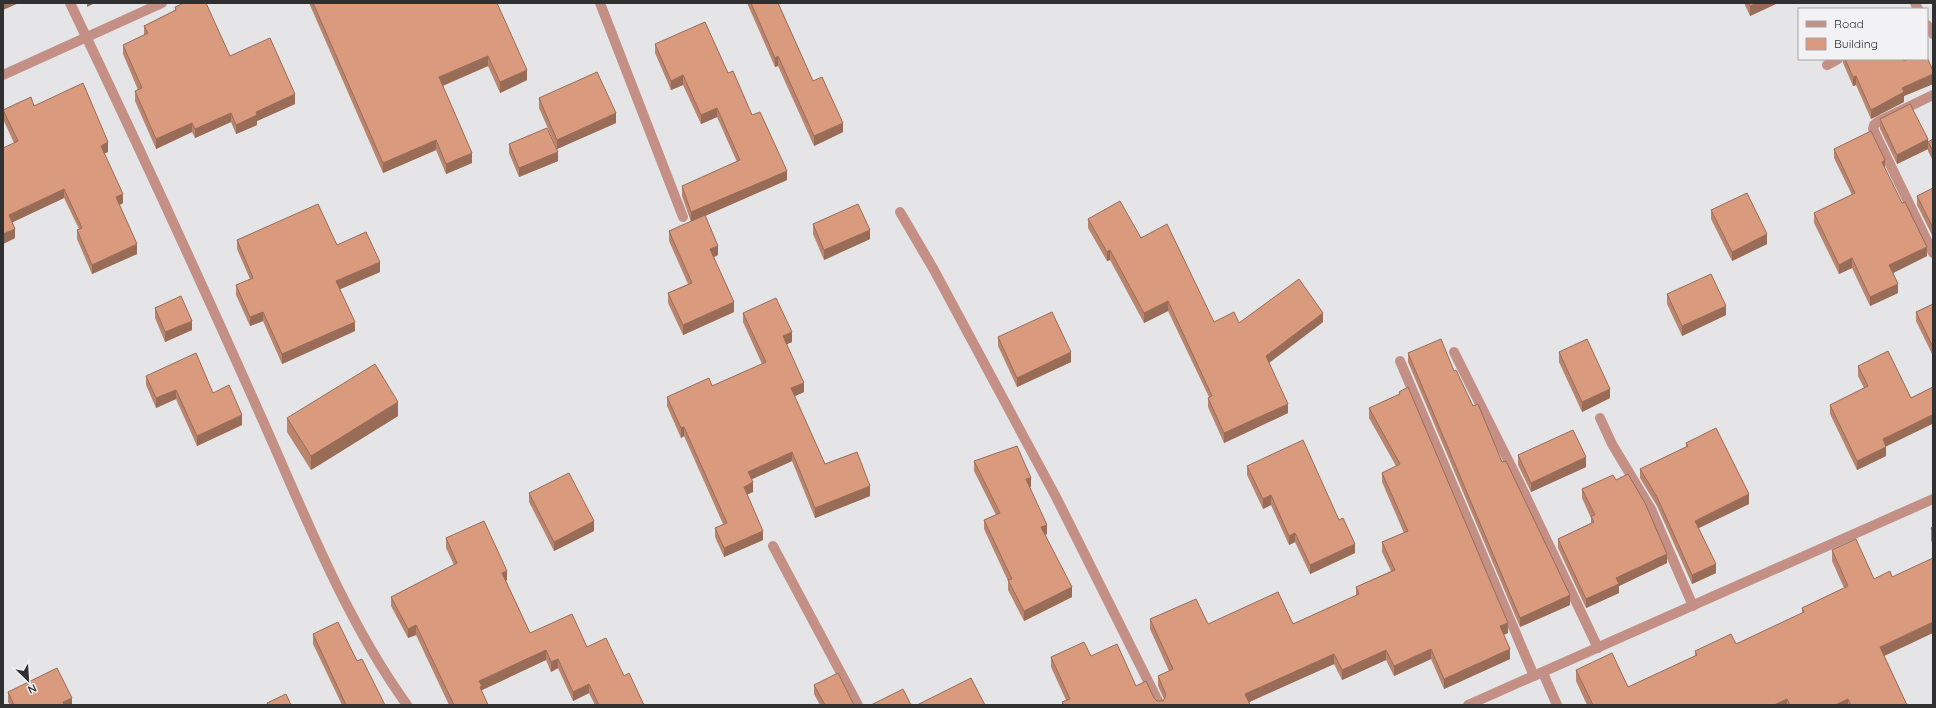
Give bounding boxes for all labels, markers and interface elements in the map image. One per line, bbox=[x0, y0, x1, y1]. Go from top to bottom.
legend bbox=[1798, 8, 1928, 60]
text: Road bbox=[1834, 16, 1864, 31]
text: Building bbox=[1834, 36, 1878, 51]
north arrow bbox=[8, 660, 48, 700]
text: N bbox=[26, 681, 39, 697]

